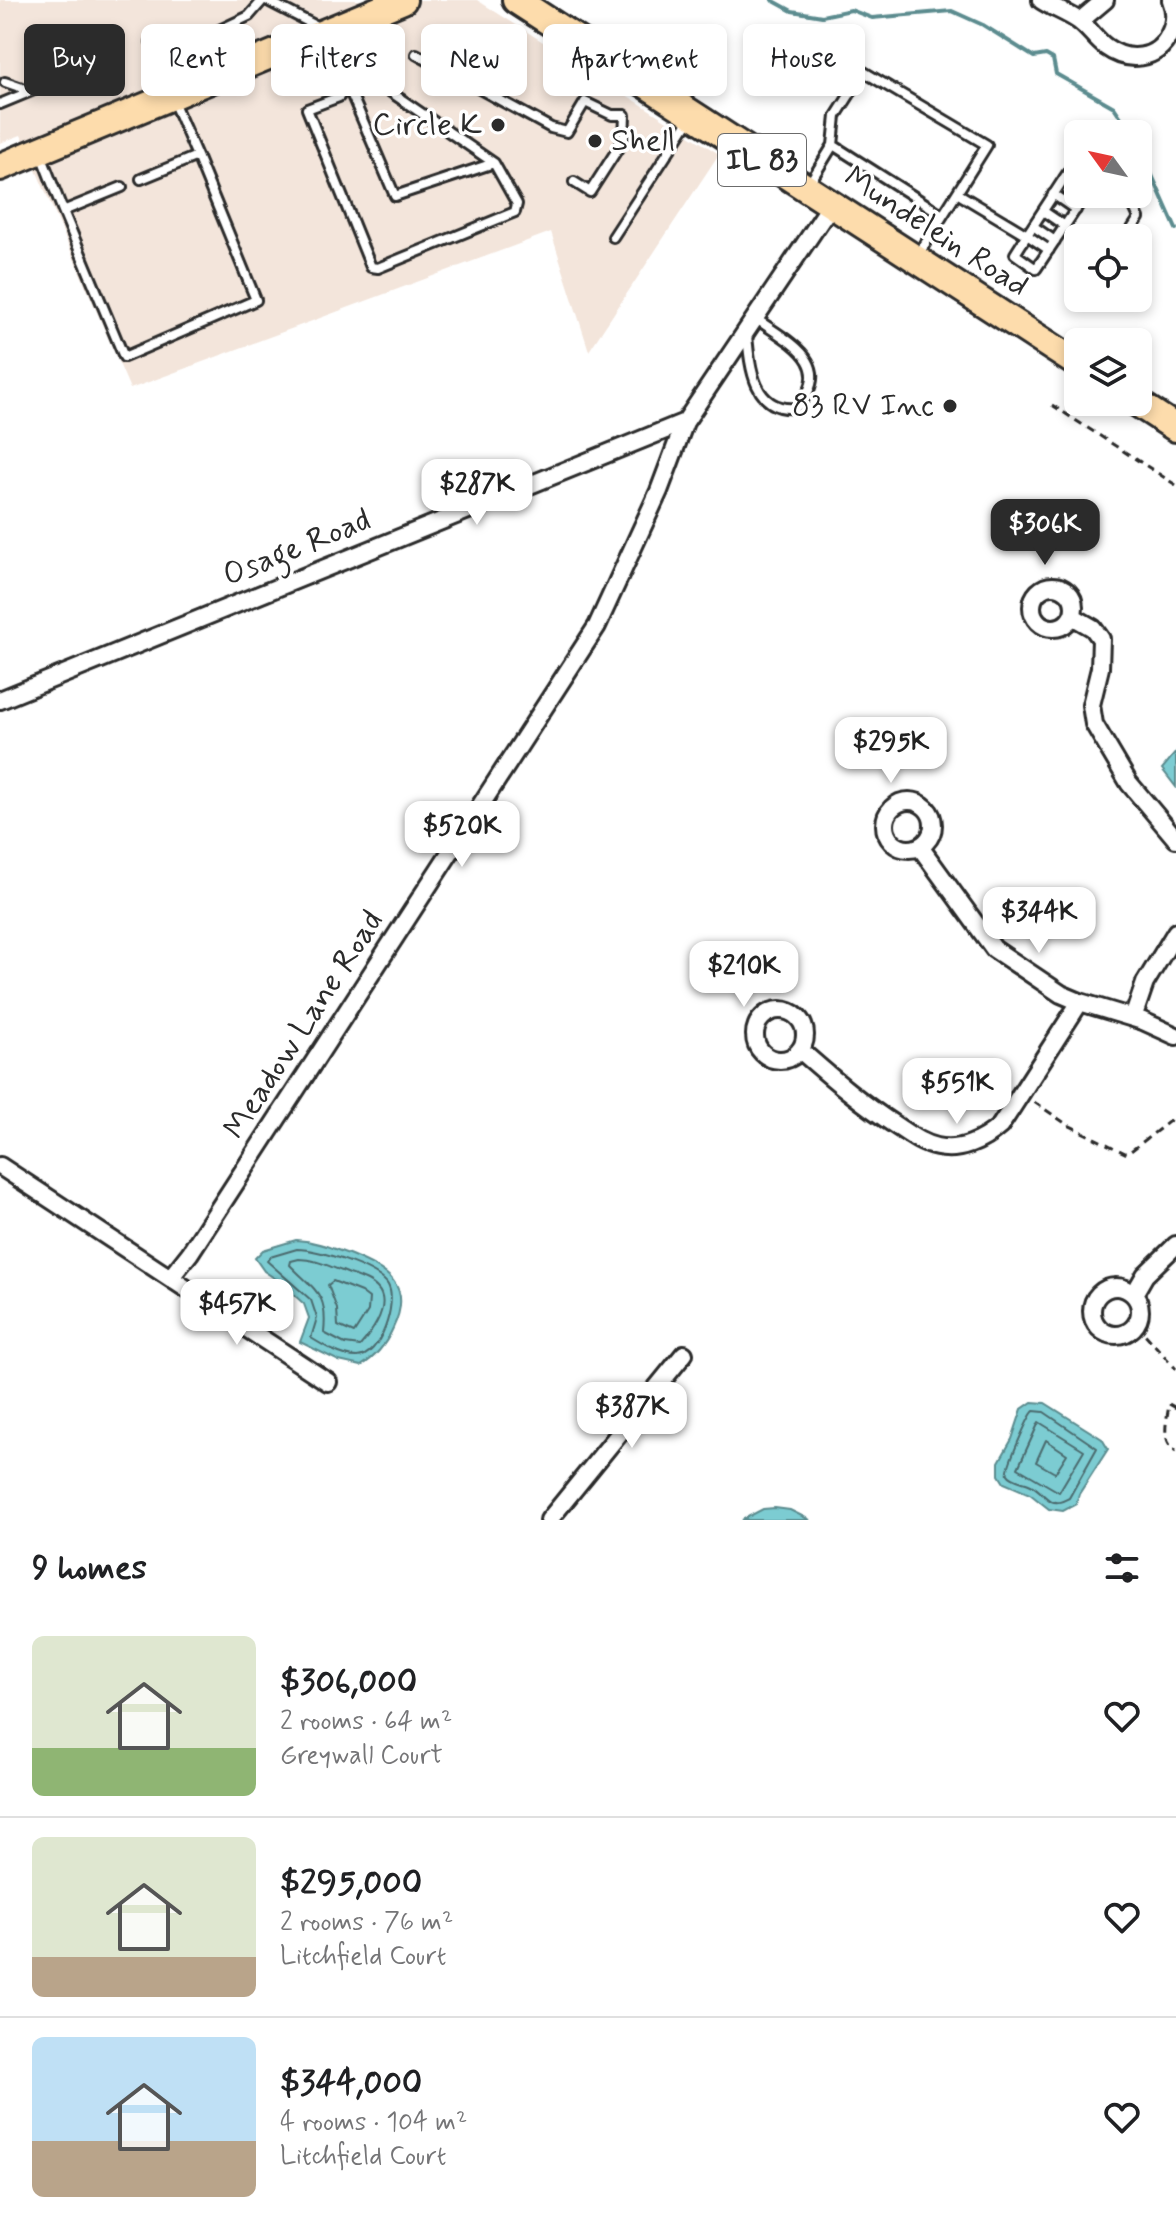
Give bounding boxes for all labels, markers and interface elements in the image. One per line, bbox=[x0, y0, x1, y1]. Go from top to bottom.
chip: Buy bbox=[24, 24, 125, 96]
chip: Rent bbox=[141, 24, 255, 96]
chip: Filters bbox=[271, 24, 405, 96]
chip: New bbox=[421, 24, 527, 96]
chip: Apartment bbox=[543, 24, 727, 96]
chip: House bbox=[743, 24, 865, 96]
place label: Circle K bbox=[373, 104, 482, 146]
marker: Circle K bbox=[489, 116, 507, 134]
place label: Shell bbox=[611, 120, 676, 162]
north arrow bbox=[1064, 120, 1152, 208]
map controls bbox=[1064, 120, 1152, 416]
marker: Shell bbox=[586, 132, 604, 150]
road number: IL 83 bbox=[718, 134, 806, 186]
street label: Mundelein Road bbox=[836, 157, 1036, 307]
button: locate bbox=[1064, 224, 1152, 312]
button: layers bbox=[1064, 328, 1152, 416]
place label: 83 RV Inc bbox=[792, 385, 934, 427]
marker: 83 RV Inc bbox=[941, 397, 959, 415]
pin: $287K bbox=[421, 459, 533, 527]
text: $287K bbox=[439, 468, 515, 502]
street label: Osage Road bbox=[217, 499, 378, 599]
pin: $306K bbox=[989, 499, 1101, 567]
text: $306K bbox=[1009, 508, 1081, 542]
pin: $295K bbox=[835, 717, 947, 785]
text: $295K bbox=[853, 726, 929, 760]
pin: $520K bbox=[406, 801, 518, 869]
text: $520K bbox=[423, 810, 501, 844]
pin: $344K bbox=[983, 887, 1095, 955]
text: $344K bbox=[1001, 896, 1077, 930]
street label: Meadow Lane Road bbox=[214, 903, 394, 1147]
pin: $210K bbox=[688, 941, 800, 1009]
text: $210K bbox=[707, 950, 781, 984]
pin: $551K bbox=[901, 1058, 1013, 1126]
text: $551K bbox=[920, 1067, 994, 1101]
pin: $457K bbox=[181, 1279, 293, 1347]
text: $457K bbox=[198, 1288, 276, 1322]
pin: $387K bbox=[576, 1382, 688, 1450]
text: $387K bbox=[595, 1391, 669, 1425]
text: 9 homes bbox=[32, 1546, 147, 1591]
icon: filters bbox=[1100, 1546, 1144, 1590]
text: $306,000 bbox=[280, 1660, 417, 1705]
icon: home bbox=[96, 1668, 192, 1764]
icon: heart bbox=[1100, 1694, 1144, 1738]
text: 2 rooms · 64 m² bbox=[280, 1705, 452, 1739]
text: Greywall Court bbox=[280, 1739, 443, 1773]
text: $295,000 bbox=[280, 1861, 422, 1906]
icon: home bbox=[96, 1869, 192, 1965]
icon: heart bbox=[1100, 1895, 1144, 1939]
text: 2 rooms · 76 m² bbox=[280, 1906, 453, 1940]
text: Litchfield Court bbox=[280, 1940, 447, 1974]
text: $344,000 bbox=[280, 2061, 422, 2106]
icon: home bbox=[96, 2069, 192, 2165]
icon: heart bbox=[1100, 2095, 1144, 2139]
text: 4 rooms · 104 m² bbox=[280, 2106, 467, 2140]
text: Litchfield Court bbox=[280, 2140, 447, 2174]

